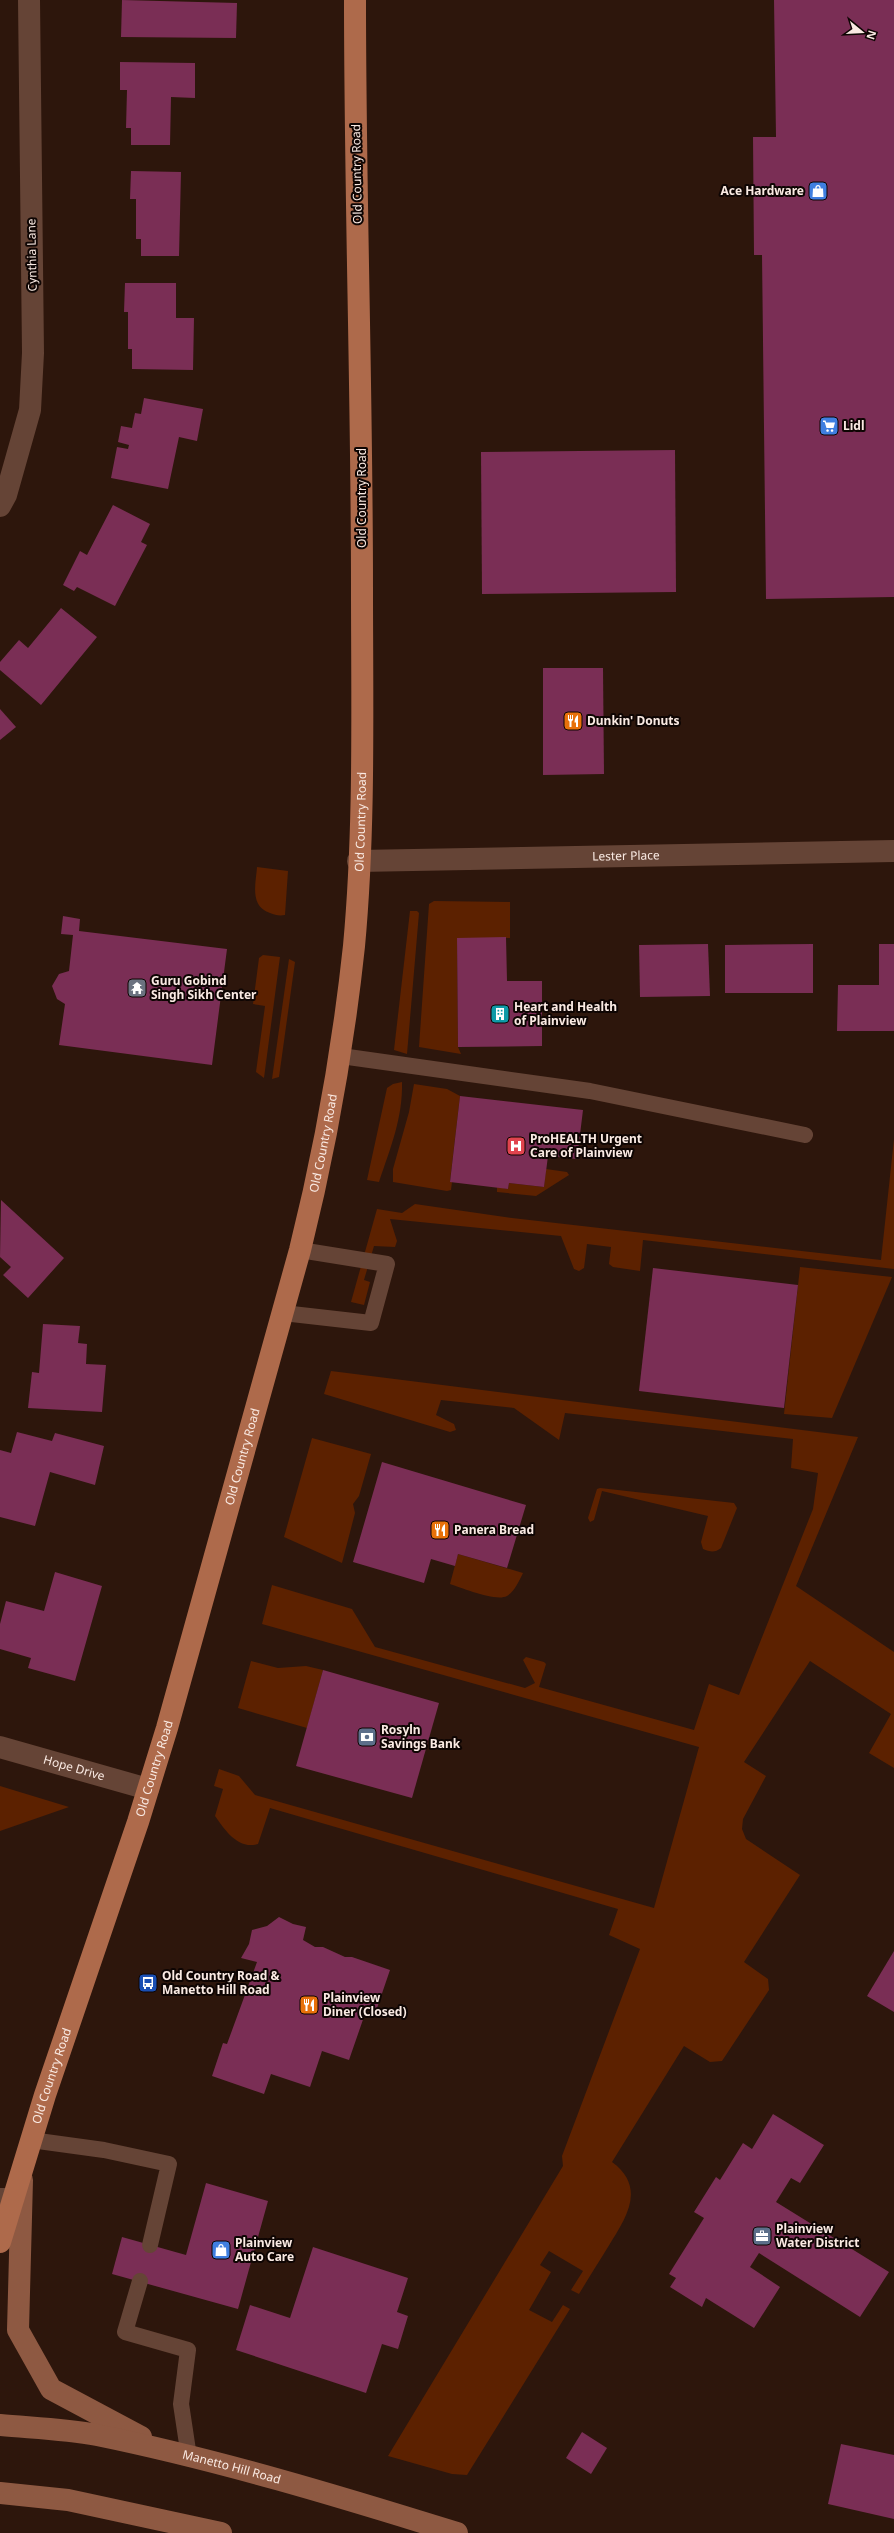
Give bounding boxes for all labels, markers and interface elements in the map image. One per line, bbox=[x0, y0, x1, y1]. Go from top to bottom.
north arrow bbox=[842, 12, 882, 52]
text: N bbox=[863, 29, 881, 42]
street label: Old Country Road bbox=[347, 124, 366, 224]
shop icon: Ace Hardware bbox=[807, 180, 829, 202]
place label: Ace Hardware bbox=[720, 182, 804, 199]
street label: Cynthia Lane bbox=[22, 218, 41, 292]
supermarket icon: Lidl bbox=[818, 415, 840, 437]
place label: Lidl bbox=[843, 417, 864, 434]
street label: Old Country Road bbox=[353, 448, 370, 548]
restaurant icon: Dunkin' Donuts bbox=[562, 710, 584, 732]
place label: Dunkin' Donuts bbox=[587, 712, 680, 729]
street label: Old Country Road bbox=[350, 772, 370, 872]
street label: Lester Place bbox=[592, 846, 660, 865]
place label: Guru Gobind Singh Sikh Center bbox=[151, 972, 257, 1003]
temple icon: Guru Gobind Singh Sikh Center bbox=[126, 977, 148, 999]
place label: Heart and Health of Plainview bbox=[514, 998, 617, 1029]
building icon: Heart and Health of Plainview bbox=[489, 1003, 511, 1025]
street label: Old Country Road bbox=[305, 1093, 341, 1194]
place label: ProHEALTH Urgent Care of Plainview bbox=[530, 1130, 642, 1161]
hospital icon: ProHEALTH Urgent Care of Plainview bbox=[505, 1135, 527, 1157]
street label: Old Country Road bbox=[220, 1406, 264, 1507]
restaurant icon: Panera Bread bbox=[429, 1519, 451, 1541]
place label: Panera Bread bbox=[454, 1521, 534, 1538]
street label: Old Country Road bbox=[131, 1718, 177, 1819]
place label: Rosyln Savings Bank bbox=[381, 1721, 461, 1752]
bank icon: Rosyln Savings Bank bbox=[356, 1726, 378, 1748]
street label: Hope Drive bbox=[41, 1751, 107, 1784]
place label: Old Country Road & Manetto Hill Road bbox=[162, 1967, 279, 1998]
bus stop icon: Old Country Road & Manetto Hill Road bbox=[137, 1972, 159, 1994]
place label: Plainview Diner (Closed) bbox=[323, 1989, 407, 2020]
restaurant icon: Plainview Diner (Closed) bbox=[298, 1994, 320, 2016]
street label: Old Country Road bbox=[28, 2026, 75, 2126]
place label: Plainview Water District bbox=[776, 2220, 859, 2251]
office icon: Plainview Water District bbox=[751, 2225, 773, 2247]
place label: Plainview Auto Care bbox=[235, 2234, 294, 2265]
shop icon: Plainview Auto Care bbox=[210, 2239, 232, 2261]
street label: Manetto Hill Road bbox=[181, 2446, 283, 2488]

